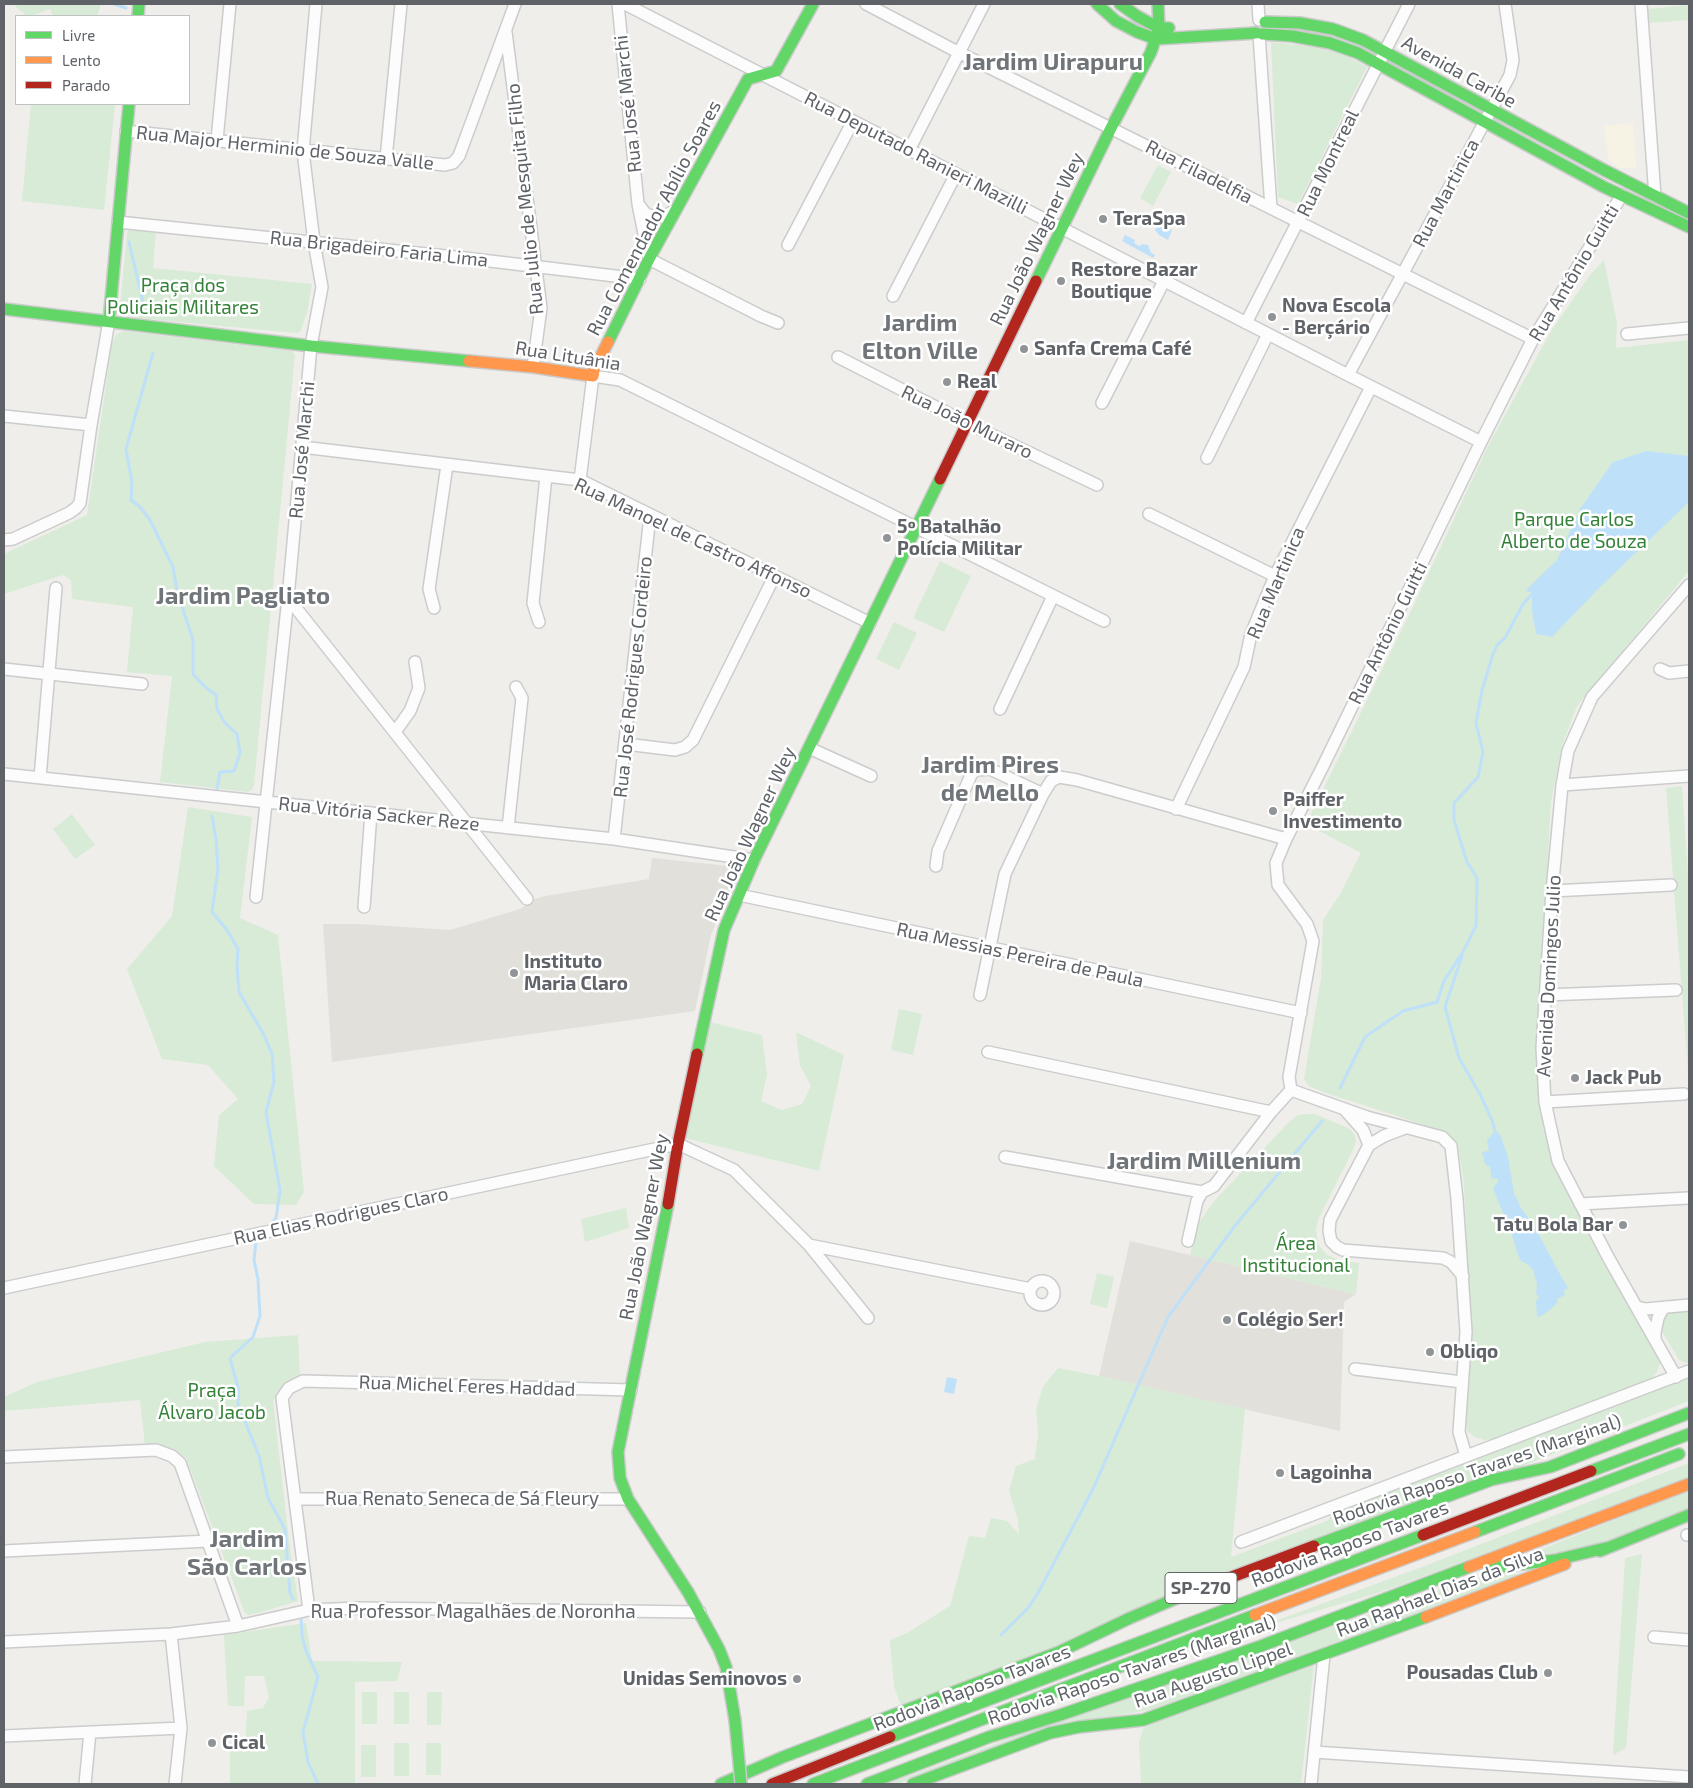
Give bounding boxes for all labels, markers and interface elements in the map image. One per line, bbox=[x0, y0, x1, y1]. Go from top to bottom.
legend bbox=[15, 15, 190, 105]
text: Livre bbox=[62, 26, 95, 44]
street label: Avenida Caribe bbox=[1398, 31, 1520, 113]
street label: Rua José Marchi bbox=[609, 34, 647, 174]
district label: Jardim Uirapuru bbox=[963, 48, 1143, 76]
text: Lento bbox=[62, 51, 101, 69]
text: Parado bbox=[62, 76, 110, 94]
street label: Rua Julio de Mesquita Filho bbox=[502, 82, 548, 316]
street label: Rua Deputado Ranieri Mazilli bbox=[800, 87, 1032, 219]
street label: Rua Comendador Abílio Soares bbox=[582, 96, 726, 340]
street label: Rua Montreal bbox=[1292, 106, 1364, 220]
street label: Rua Major Herminio de Souza Valle bbox=[135, 121, 435, 175]
street label: Rua Filadelfia bbox=[1142, 135, 1256, 209]
street label: Rua Martinica bbox=[1408, 135, 1484, 251]
street label: Rua João Wagner Wey bbox=[985, 149, 1089, 329]
street label: Rua Antônio Guitti bbox=[1524, 200, 1624, 346]
place label: TeraSpa bbox=[1113, 208, 1185, 230]
marker: TeraSpa bbox=[1097, 213, 1109, 225]
street label: Rua Brigadeiro Faria Lima bbox=[269, 226, 489, 272]
place label: Restore Bazar Boutique bbox=[1071, 259, 1198, 303]
park label: Praça dos Policiais Militares bbox=[107, 275, 259, 319]
marker: Restore Bazar Boutique bbox=[1055, 275, 1067, 287]
place label: Nova Escola - Berçário bbox=[1282, 295, 1391, 339]
district label: Jardim Elton Ville bbox=[862, 309, 978, 365]
marker: Nova Escola - Berçário bbox=[1266, 311, 1278, 323]
street label: Rua Lituânia bbox=[514, 336, 622, 376]
place label: Sanfa Crema Café bbox=[1034, 338, 1192, 360]
marker: Sanfa Crema Café bbox=[1018, 343, 1030, 355]
place label: Real bbox=[957, 371, 997, 393]
marker: Real bbox=[941, 376, 953, 388]
street label: Rua José Marchi bbox=[285, 380, 319, 520]
street label: Rua João Muraro bbox=[897, 380, 1037, 464]
street label: Rua Manoel de Castro Affonso bbox=[571, 473, 815, 603]
park label: Parque Carlos Alberto de Souza bbox=[1501, 509, 1647, 553]
place label: 5º Batalhão Polícia Militar bbox=[897, 516, 1022, 560]
street label: Rua Martinica bbox=[1242, 524, 1310, 642]
marker: 5º Batalhão Polícia Militar bbox=[881, 532, 893, 544]
street label: Rua José Rodrigues Cordeiro bbox=[609, 555, 657, 799]
street label: Rua Antônio Guitti bbox=[1344, 558, 1432, 708]
district label: Jardim Pagliato bbox=[156, 582, 330, 610]
street label: Rua João Wagner Wey bbox=[700, 743, 800, 925]
district label: Jardim Pires de Mello bbox=[921, 751, 1059, 807]
place label: Paiffer Investimento bbox=[1283, 789, 1402, 833]
street label: Rua Vitória Sacker Reze bbox=[277, 792, 481, 836]
marker: Paiffer Investimento bbox=[1267, 805, 1279, 817]
street label: Avenida Domingos Julio bbox=[1532, 874, 1566, 1078]
street label: Rua Messias Pereira de Paula bbox=[894, 918, 1146, 992]
place label: Instituto Maria Claro bbox=[524, 951, 628, 995]
marker: Instituto Maria Claro bbox=[508, 967, 520, 979]
place label: Jack Pub bbox=[1585, 1067, 1662, 1089]
marker: Jack Pub bbox=[1569, 1072, 1581, 1084]
street label: Rua João Wagner Wey bbox=[615, 1132, 673, 1322]
district label: Jardim Millenium bbox=[1107, 1147, 1301, 1175]
street label: Rua Elias Rodrigues Claro bbox=[232, 1182, 450, 1250]
place label: Tatu Bola Bar bbox=[1494, 1214, 1613, 1236]
marker: Tatu Bola Bar bbox=[1617, 1219, 1629, 1231]
park label: Área Institucional bbox=[1242, 1233, 1350, 1277]
place label: Colégio Ser! bbox=[1237, 1309, 1344, 1331]
marker: Colégio Ser! bbox=[1221, 1314, 1233, 1326]
place label: Obliqo bbox=[1440, 1341, 1498, 1363]
marker: Obliqo bbox=[1424, 1346, 1436, 1358]
street label: Rua Michel Feres Haddad bbox=[358, 1371, 576, 1401]
park label: Praça Álvaro Jacob bbox=[158, 1380, 266, 1424]
street label: Rodovia Raposo Tavares (Marginal) bbox=[1330, 1410, 1624, 1530]
place label: Lagoinha bbox=[1290, 1462, 1372, 1484]
marker: Lagoinha bbox=[1274, 1467, 1286, 1479]
street label: Rua Renato Seneca de Sá Fleury bbox=[325, 1488, 599, 1510]
street label: Rodovia Raposo Tavares bbox=[1248, 1496, 1452, 1592]
district label: Jardim São Carlos bbox=[187, 1525, 307, 1581]
street label: Rua Raphael Dias da Silva bbox=[1333, 1542, 1547, 1642]
road number: SP-270 bbox=[1165, 1572, 1237, 1604]
street label: Rua Professor Magalhães de Noronha bbox=[310, 1601, 636, 1623]
street label: Rodovia Raposo Tavares (Marginal) bbox=[985, 1610, 1279, 1730]
street label: Rua Augusto Lippel bbox=[1131, 1637, 1295, 1713]
street label: Rodovia Raposo Tavares bbox=[870, 1640, 1074, 1736]
place label: Pousadas Club bbox=[1407, 1662, 1538, 1684]
marker: Pousadas Club bbox=[1542, 1667, 1554, 1679]
place label: Unidas Seminovos bbox=[623, 1668, 787, 1690]
marker: Unidas Seminovos bbox=[791, 1673, 803, 1685]
place label: Cical bbox=[222, 1732, 265, 1754]
marker: Cical bbox=[206, 1737, 218, 1749]

